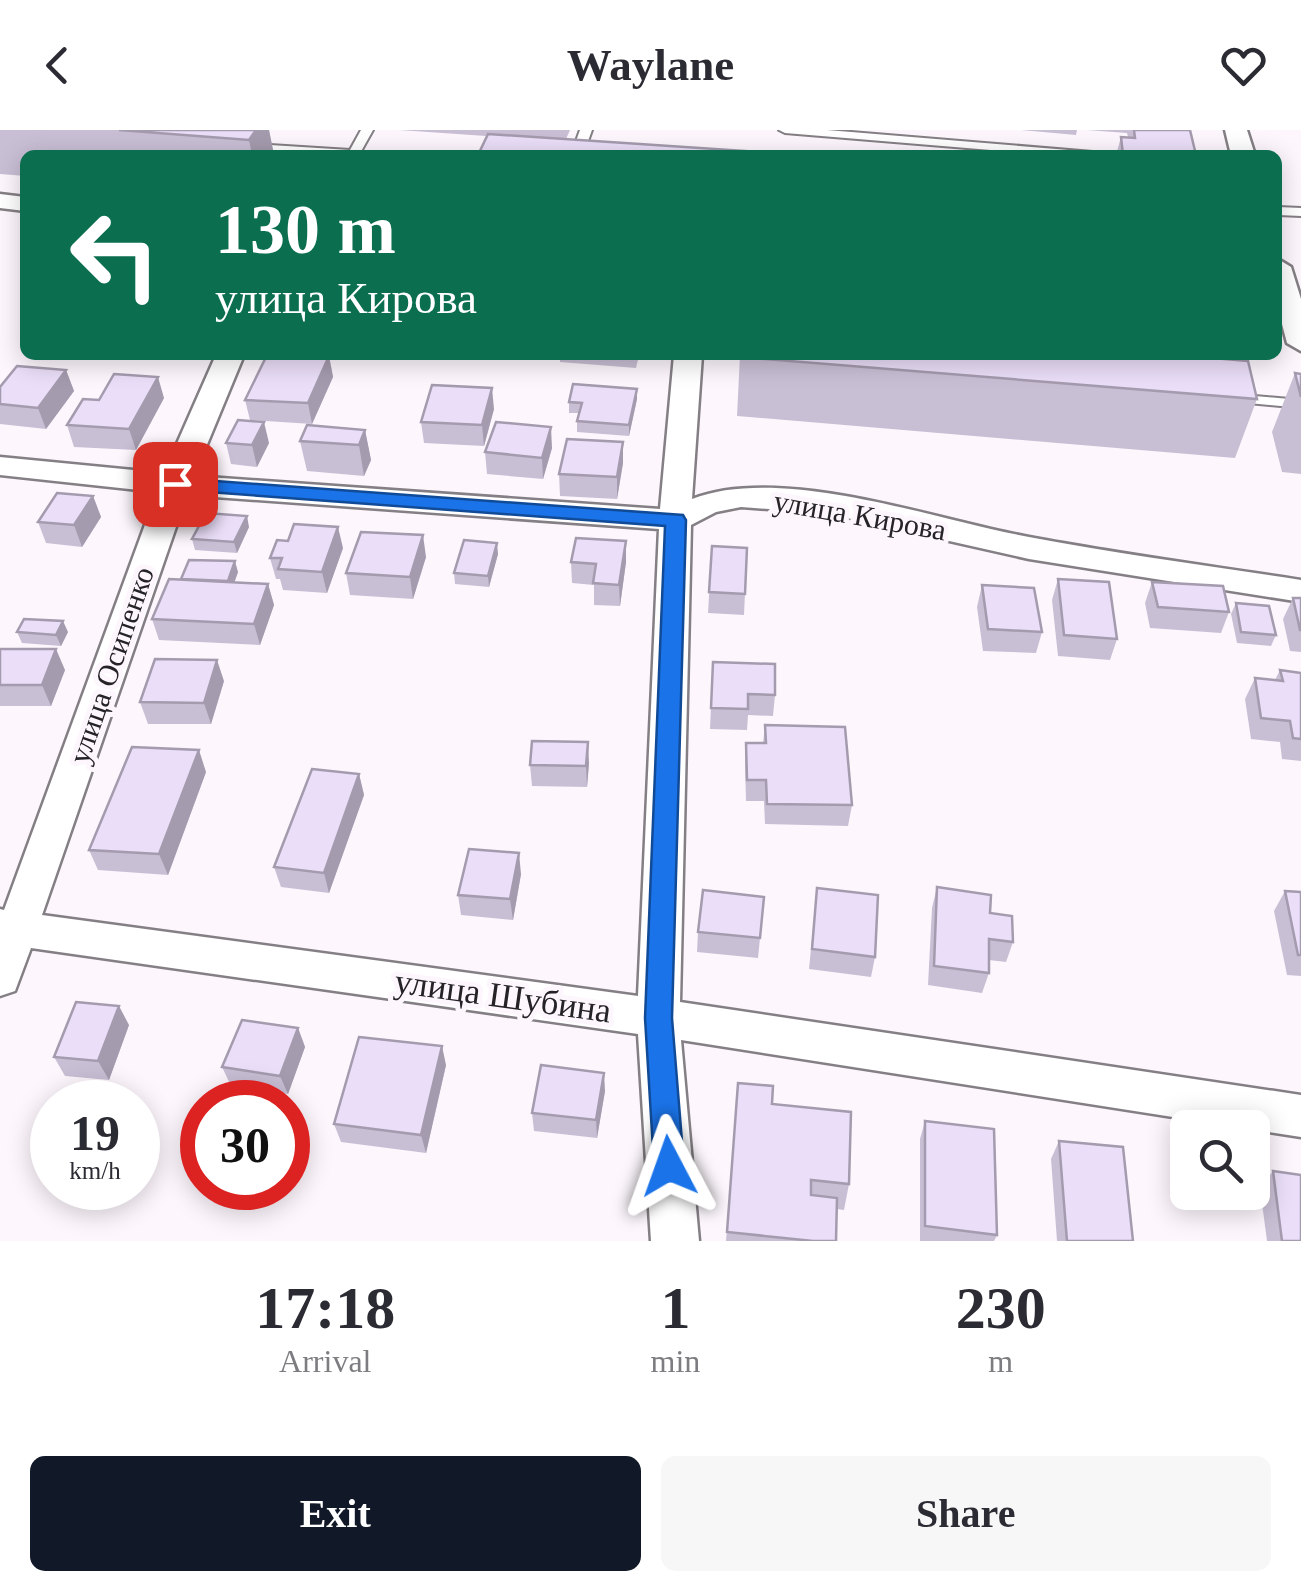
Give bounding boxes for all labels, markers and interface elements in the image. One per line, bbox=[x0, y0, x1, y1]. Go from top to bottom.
icon: back bbox=[30, 38, 85, 93]
icon: heart bbox=[1216, 38, 1271, 93]
text: Waylane bbox=[567, 40, 734, 90]
icon: left bbox=[50, 190, 180, 320]
text: 130 m bbox=[215, 191, 396, 268]
text: улица Кирова bbox=[215, 273, 477, 323]
pin bbox=[133, 442, 218, 527]
icon: arrive bbox=[148, 457, 203, 512]
street label: улица Кирова bbox=[771, 484, 949, 546]
street label: улица Осипенко bbox=[62, 562, 160, 768]
street label: улица Шубина bbox=[392, 961, 614, 1031]
speed limit sign: 30 bbox=[180, 1080, 310, 1210]
text: 19 bbox=[70, 1105, 120, 1161]
map controls bbox=[1170, 1110, 1270, 1210]
button: search bbox=[1170, 1110, 1270, 1210]
position arrow bbox=[617, 1114, 721, 1218]
text: km/h bbox=[69, 1157, 121, 1184]
text: 17:18 bbox=[255, 1275, 395, 1341]
text: 1 bbox=[660, 1275, 690, 1341]
text: 230 bbox=[956, 1275, 1046, 1341]
text: Arrival bbox=[279, 1343, 371, 1379]
text: min bbox=[651, 1343, 700, 1379]
text: m bbox=[988, 1343, 1013, 1379]
button: Exit bbox=[30, 1456, 641, 1571]
button: Share bbox=[661, 1456, 1271, 1571]

